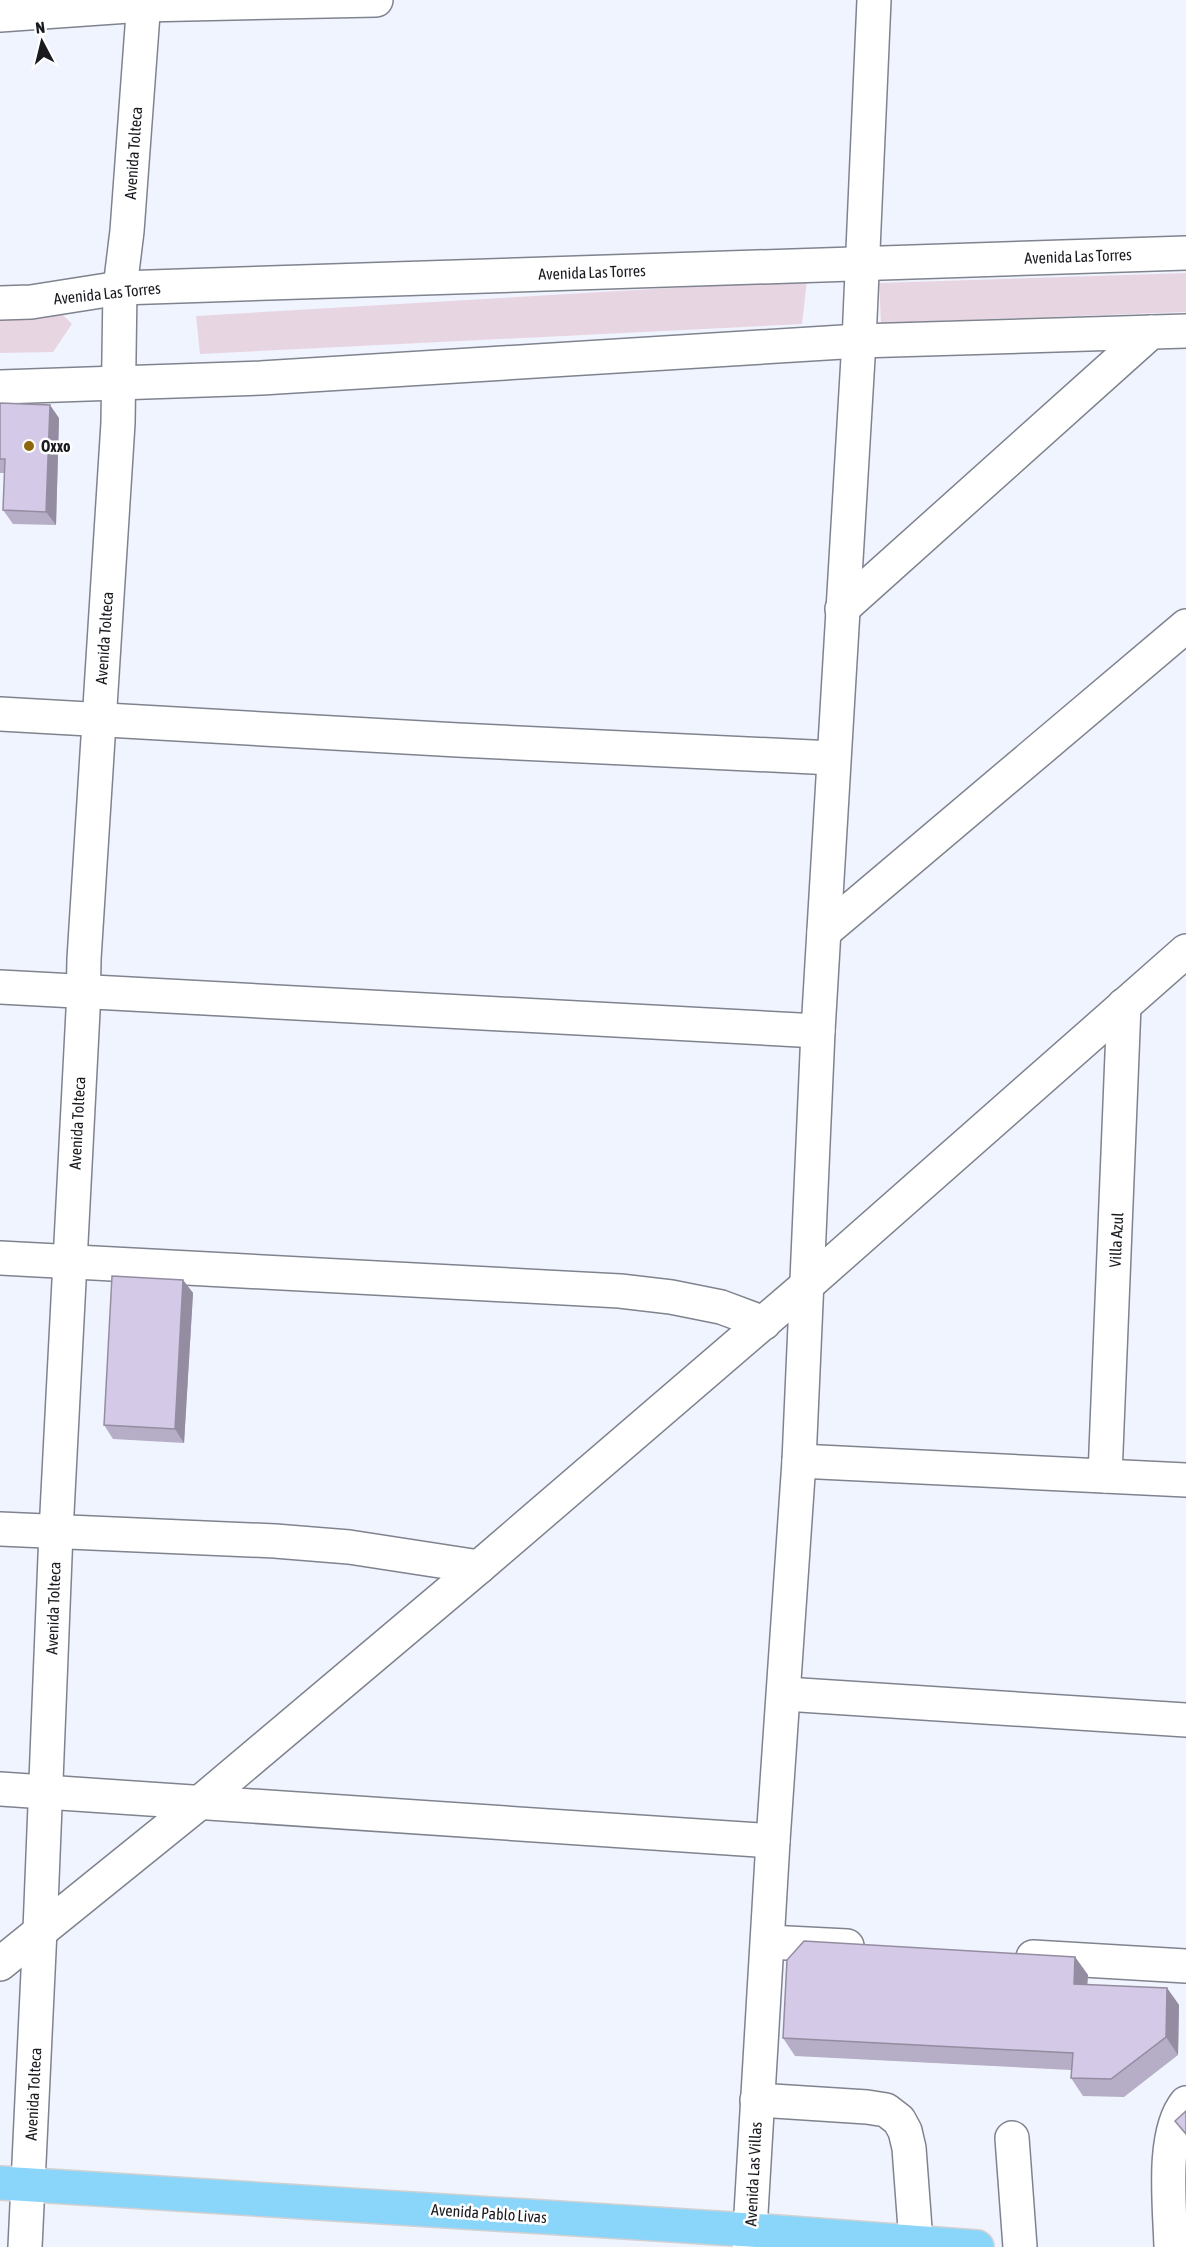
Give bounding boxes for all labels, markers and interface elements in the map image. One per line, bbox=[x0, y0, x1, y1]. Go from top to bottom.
north arrow bbox=[12, 12, 72, 72]
text: N bbox=[34, 18, 46, 37]
street label: Avenida Tolteca bbox=[121, 106, 145, 200]
street label: Avenida Las Torres bbox=[1024, 245, 1132, 267]
street label: Avenida Las Torres bbox=[538, 261, 646, 283]
street label: Avenida Las Torres bbox=[53, 278, 162, 308]
place label: Oxxo bbox=[41, 437, 71, 455]
marker: Oxxo bbox=[22, 439, 36, 453]
street label: Avenida Tolteca bbox=[92, 591, 116, 685]
street label: Avenida Tolteca bbox=[66, 1076, 88, 1170]
street label: Villa Azul bbox=[1106, 1211, 1126, 1268]
street label: Avenida Tolteca bbox=[42, 1561, 64, 1655]
street label: Avenida Tolteca bbox=[22, 2047, 44, 2141]
street label: Avenida Las Villas bbox=[741, 2121, 765, 2227]
street label: Avenida Pablo Livas bbox=[431, 2200, 548, 2226]

